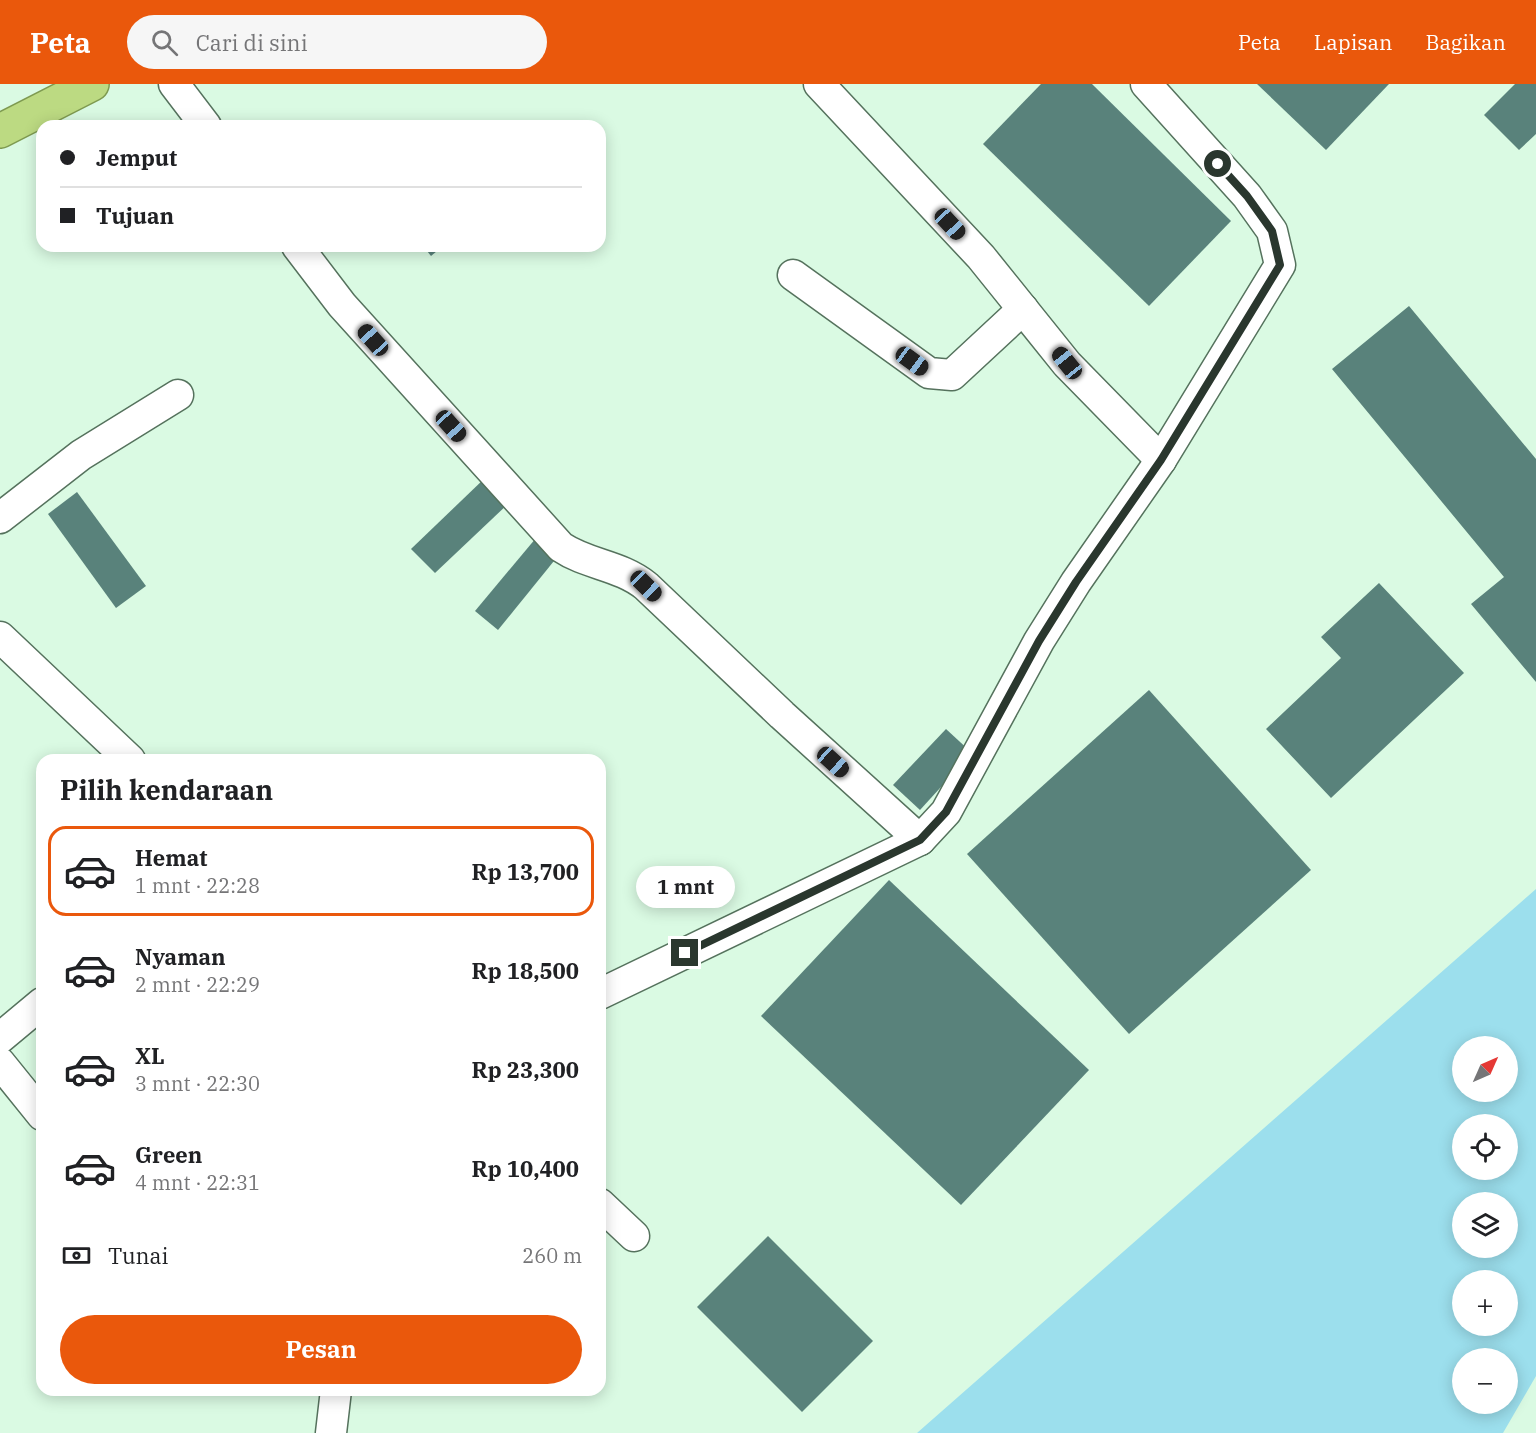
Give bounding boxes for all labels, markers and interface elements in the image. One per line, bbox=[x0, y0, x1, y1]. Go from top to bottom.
search box bbox=[127, 15, 547, 69]
text: Peta bbox=[30, 24, 91, 61]
icon: search bbox=[148, 26, 181, 59]
text: Cari di sini bbox=[196, 28, 308, 57]
text: Peta bbox=[1238, 28, 1281, 56]
text: Lapisan bbox=[1314, 28, 1392, 56]
text: Bagikan bbox=[1425, 28, 1506, 56]
text: Jemput bbox=[96, 143, 177, 172]
route start bbox=[1204, 150, 1231, 177]
text: Tujuan bbox=[96, 201, 174, 230]
car bbox=[931, 205, 969, 243]
car bbox=[354, 321, 392, 359]
car bbox=[892, 343, 932, 379]
car bbox=[1049, 343, 1085, 383]
car bbox=[432, 407, 470, 445]
car bbox=[627, 567, 665, 605]
car bbox=[814, 743, 852, 781]
text: Pilih kendaraan bbox=[60, 772, 273, 807]
text: Hemat bbox=[135, 843, 207, 872]
icon: car bbox=[63, 844, 117, 898]
text: Rp 13,700 bbox=[472, 857, 579, 886]
callout: 1 mnt bbox=[636, 866, 734, 908]
text: 1 mnt · 22:28 bbox=[135, 872, 260, 899]
text: 1 mnt bbox=[657, 873, 714, 900]
route end bbox=[671, 939, 698, 966]
text: Nyaman bbox=[135, 942, 226, 971]
icon: car bbox=[63, 943, 117, 997]
text: Rp 18,500 bbox=[472, 956, 579, 985]
text: 2 mnt · 22:29 bbox=[135, 971, 260, 998]
north arrow bbox=[1452, 1036, 1518, 1102]
map controls bbox=[1452, 1036, 1518, 1414]
text: XL bbox=[135, 1041, 165, 1070]
icon: car bbox=[63, 1042, 117, 1096]
text: Rp 23,300 bbox=[472, 1055, 579, 1084]
text: 3 mnt · 22:30 bbox=[135, 1070, 260, 1097]
button: locate bbox=[1452, 1114, 1518, 1180]
text: Green bbox=[135, 1140, 202, 1169]
icon: car bbox=[63, 1141, 117, 1195]
text: Rp 10,400 bbox=[472, 1154, 579, 1183]
text: 4 mnt · 22:31 bbox=[135, 1169, 260, 1196]
button: layers bbox=[1452, 1192, 1518, 1258]
icon: cash bbox=[60, 1239, 93, 1272]
text: Tunai bbox=[108, 1241, 169, 1270]
text: 260 m bbox=[522, 1242, 582, 1269]
button: + bbox=[1452, 1270, 1518, 1336]
button: Pesan bbox=[60, 1315, 582, 1384]
button: − bbox=[1452, 1348, 1518, 1414]

